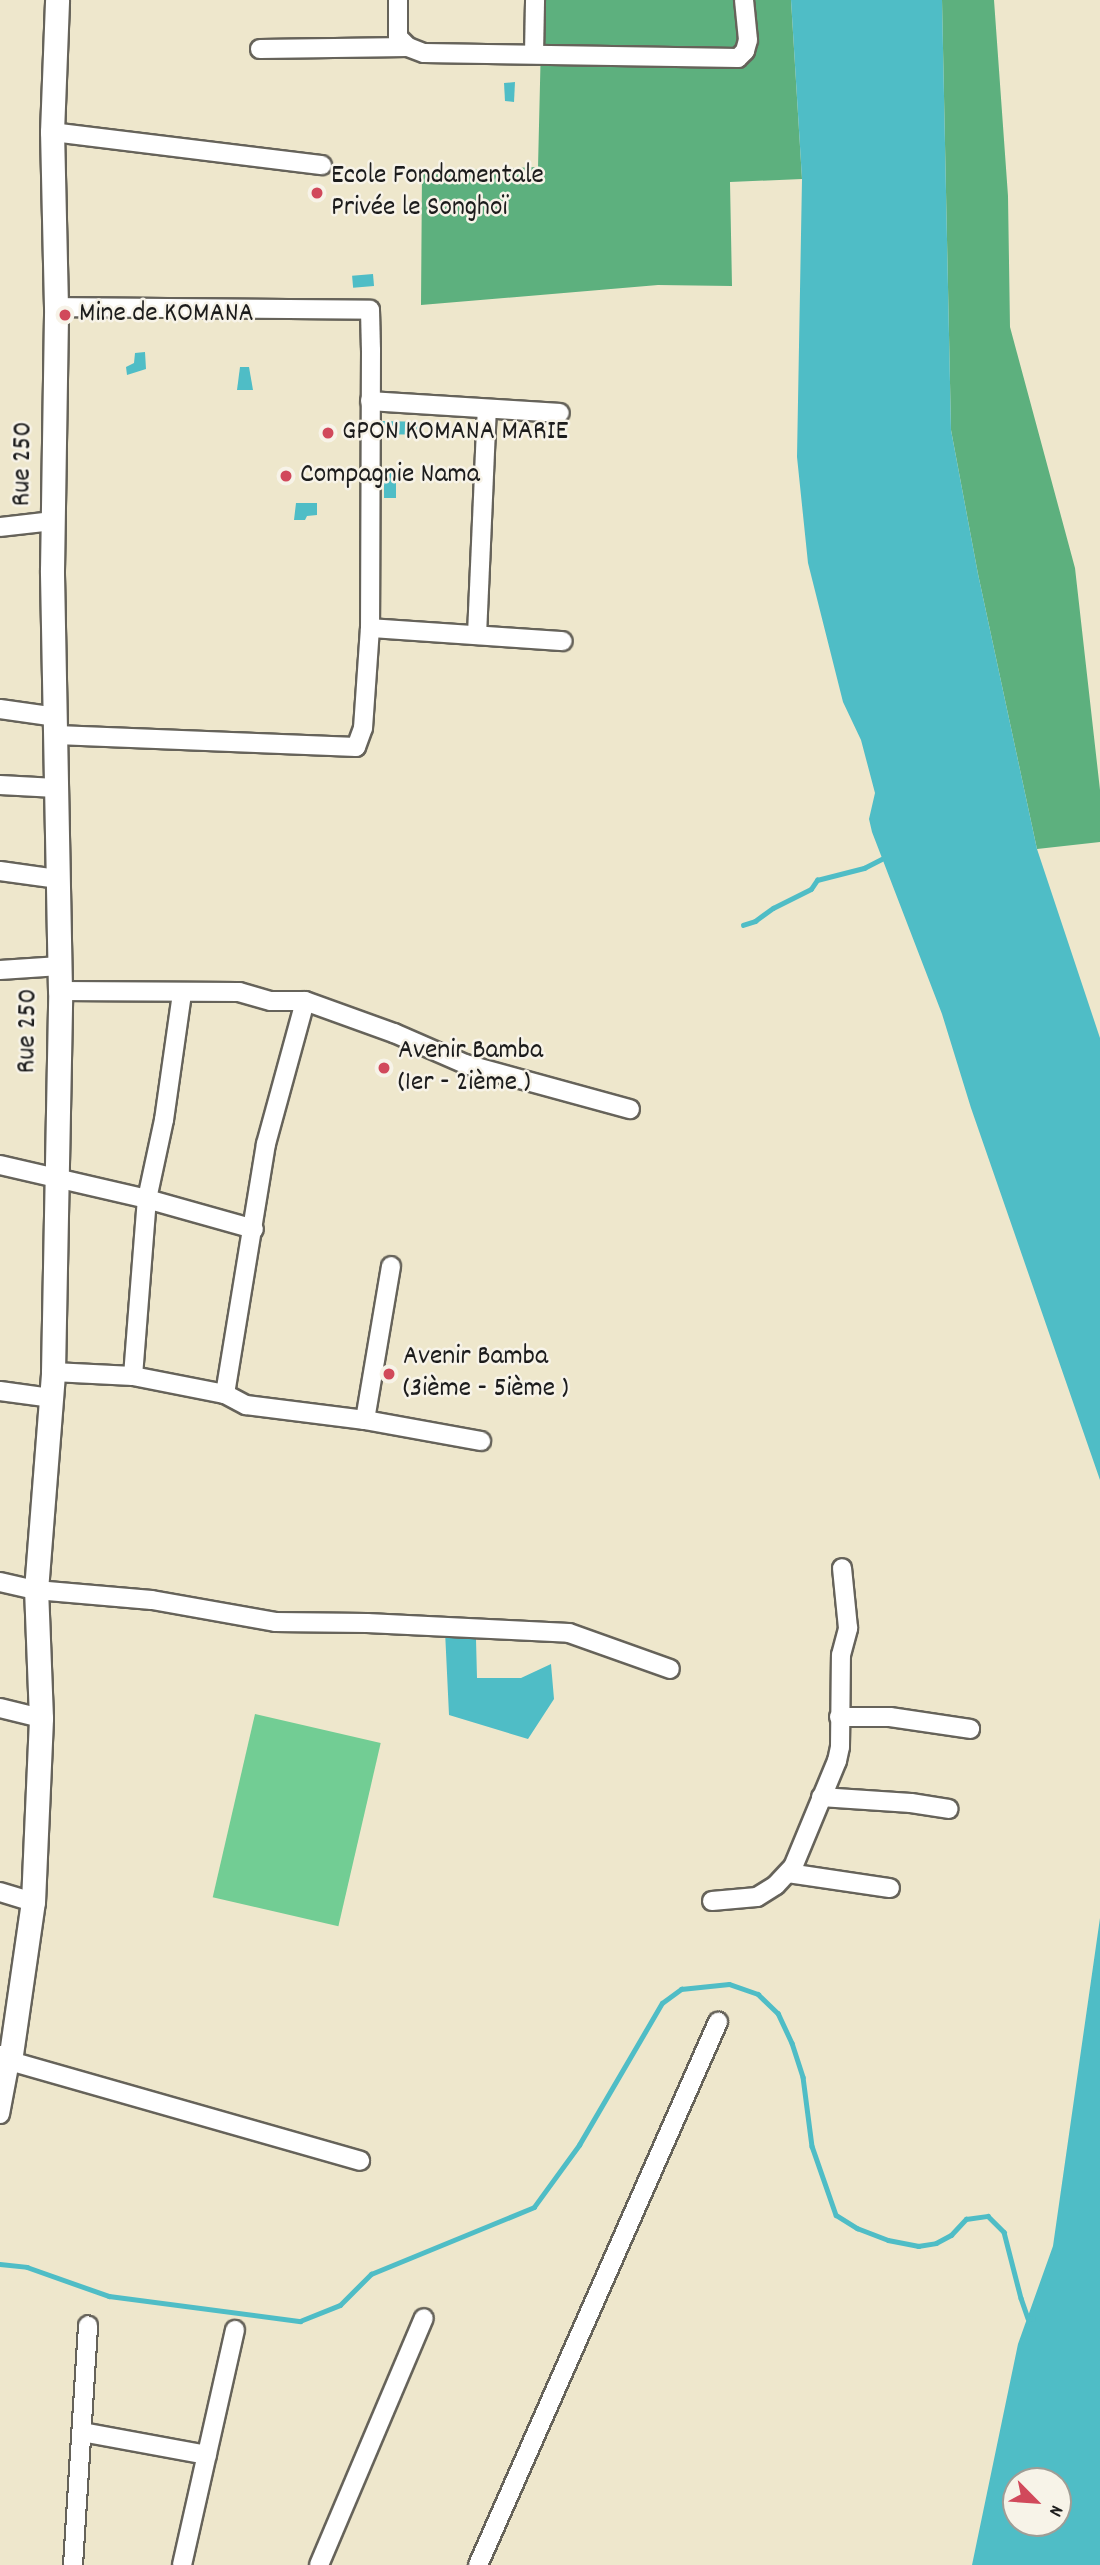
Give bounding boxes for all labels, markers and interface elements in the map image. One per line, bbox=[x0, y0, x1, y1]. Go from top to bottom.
place label: Ecole Fondamentale Privée le Songhoï bbox=[331, 160, 544, 226]
marker: Ecole Fondamentale Privée le Songhoï bbox=[309, 185, 325, 201]
place label: Mine de KOMANA bbox=[79, 298, 254, 332]
marker: Mine de KOMANA bbox=[57, 307, 73, 323]
place label: GPON KOMANA MARIE bbox=[342, 416, 568, 450]
street label: Rue 250 bbox=[6, 421, 42, 507]
marker: GPON KOMANA MARIE bbox=[320, 425, 336, 441]
place label: Compagnie Nama bbox=[300, 459, 480, 493]
marker: Compagnie Nama bbox=[278, 468, 294, 484]
street label: Rue 250 bbox=[11, 988, 47, 1074]
place label: Avenir Bamba (1er - 2ième ) bbox=[398, 1035, 543, 1101]
marker: Avenir Bamba (1er - 2ième ) bbox=[376, 1060, 392, 1076]
place label: Avenir Bamba (3ième - 5ième ) bbox=[403, 1341, 569, 1407]
marker: Avenir Bamba (3ième - 5ième ) bbox=[381, 1366, 397, 1382]
north arrow bbox=[1002, 2467, 1072, 2537]
text: N bbox=[1040, 2500, 1069, 2520]

